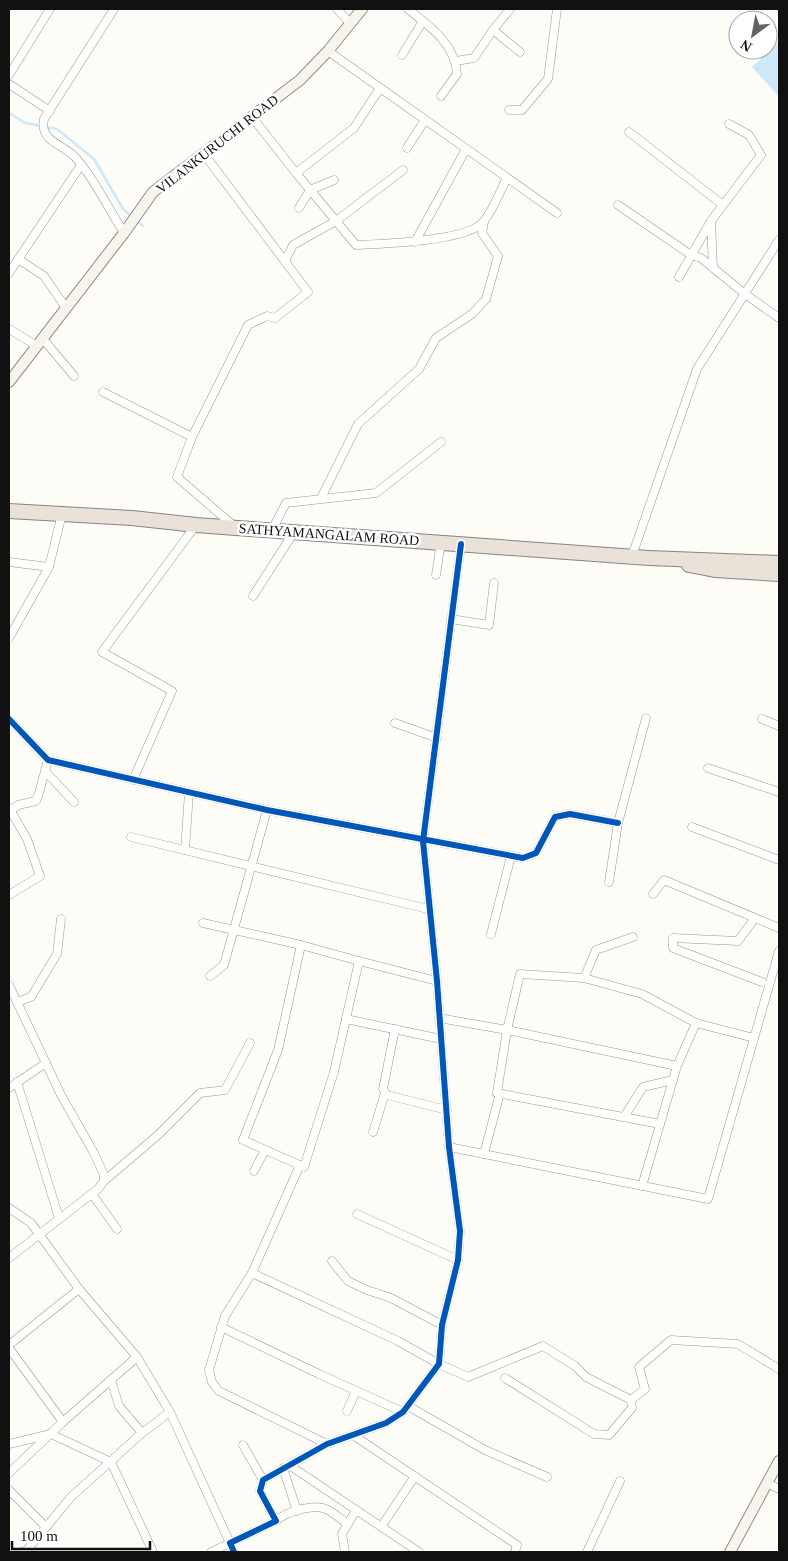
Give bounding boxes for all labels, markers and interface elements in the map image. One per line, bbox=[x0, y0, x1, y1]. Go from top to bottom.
north arrow bbox=[728, 10, 778, 60]
text: N bbox=[738, 37, 755, 55]
street label: VILANKURUCHI ROAD bbox=[153, 92, 281, 197]
street label: SATHYAMANGALAM ROAD bbox=[238, 521, 420, 548]
scale bar bbox=[12, 1518, 150, 1550]
text: 100 m bbox=[20, 1528, 58, 1544]

